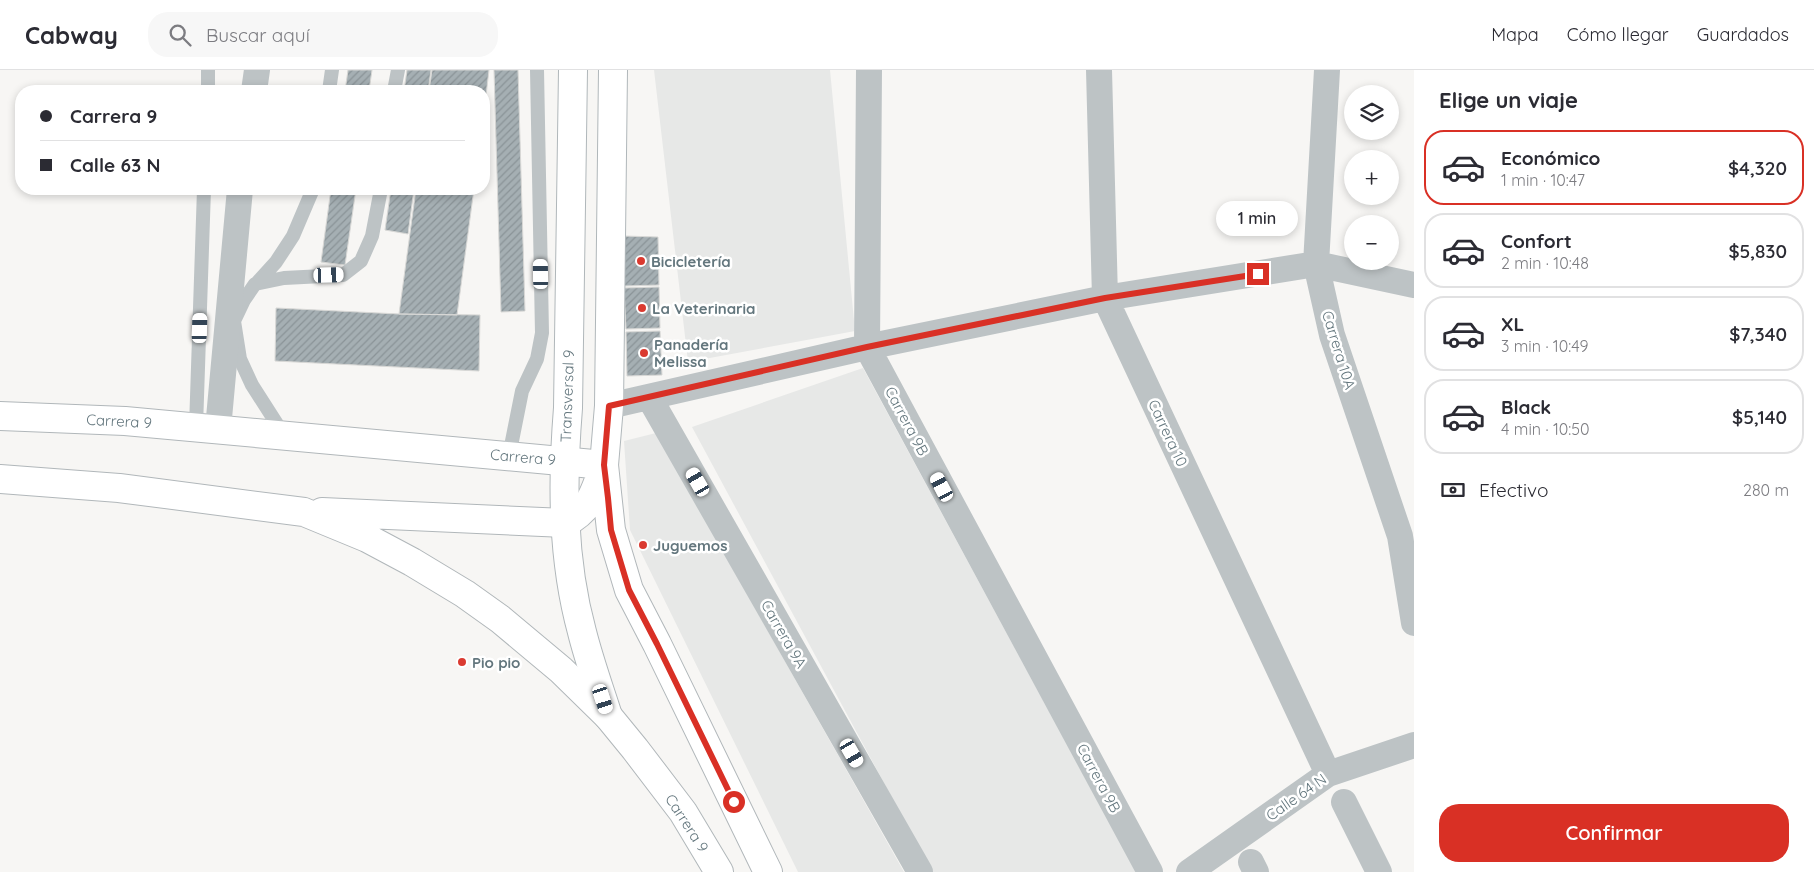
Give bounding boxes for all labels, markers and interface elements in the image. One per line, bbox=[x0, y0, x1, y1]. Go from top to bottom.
search box bbox=[148, 12, 498, 57]
text: Cabway bbox=[25, 20, 118, 50]
icon: search bbox=[166, 21, 194, 49]
text: Buscar aquí bbox=[206, 23, 310, 47]
text: Mapa bbox=[1491, 23, 1539, 46]
text: Cómo llegar bbox=[1567, 23, 1669, 46]
text: Guardados bbox=[1697, 23, 1789, 46]
map controls bbox=[1344, 85, 1399, 270]
button: layers bbox=[1344, 85, 1399, 140]
text: Elige un viaje bbox=[1439, 86, 1578, 114]
text: Carrera 9 bbox=[70, 104, 157, 128]
icon: car bbox=[1441, 145, 1486, 190]
text: Económico bbox=[1501, 146, 1600, 170]
button: + bbox=[1344, 150, 1399, 205]
text: Calle 63 N bbox=[70, 153, 160, 177]
text: $4,320 bbox=[1728, 156, 1787, 180]
text: 1 min · 10:47 bbox=[1501, 170, 1585, 190]
callout: 1 min bbox=[1217, 202, 1299, 236]
text: 1 min bbox=[1238, 208, 1276, 228]
button: − bbox=[1344, 215, 1399, 270]
icon: car bbox=[1441, 228, 1486, 273]
text: Confort bbox=[1501, 229, 1572, 253]
text: $5,830 bbox=[1728, 239, 1787, 263]
place label: Bicicletería bbox=[651, 252, 731, 271]
text: 2 min · 10:48 bbox=[1501, 253, 1589, 273]
marker: Bicicletería bbox=[635, 255, 647, 267]
car bbox=[533, 259, 548, 289]
route end bbox=[1247, 263, 1269, 285]
car bbox=[313, 267, 344, 283]
place label: La Veterinaria bbox=[652, 299, 756, 318]
marker: La Veterinaria bbox=[636, 302, 648, 314]
street label: Carrera 10A bbox=[1318, 308, 1360, 392]
icon: car bbox=[1441, 311, 1486, 356]
text: XL bbox=[1501, 312, 1524, 336]
car bbox=[191, 313, 208, 343]
text: $7,340 bbox=[1729, 322, 1787, 346]
place label: Panadería Melissa bbox=[654, 335, 729, 371]
text: 3 min · 10:49 bbox=[1501, 336, 1588, 356]
marker: Panadería Melissa bbox=[638, 347, 650, 359]
street label: Transversal 9 bbox=[556, 349, 578, 443]
street label: Carrera 9B bbox=[881, 383, 933, 459]
icon: car bbox=[1441, 394, 1486, 439]
text: Black bbox=[1501, 395, 1551, 419]
street label: Carrera 10 bbox=[1144, 396, 1192, 470]
text: $5,140 bbox=[1732, 405, 1787, 429]
street label: Carrera 9 bbox=[86, 410, 152, 432]
text: 4 min · 10:50 bbox=[1501, 419, 1590, 439]
street label: Carrera 9 bbox=[489, 445, 557, 469]
car bbox=[684, 465, 711, 499]
car bbox=[928, 470, 955, 504]
icon: cash bbox=[1439, 476, 1467, 504]
text: Efectivo bbox=[1479, 478, 1548, 502]
text: 280 m bbox=[1743, 480, 1789, 500]
place label: Juguemos bbox=[653, 536, 727, 555]
marker: Juguemos bbox=[637, 539, 649, 551]
street label: Carrera 9A bbox=[757, 597, 811, 672]
place label: Pio pio bbox=[472, 653, 520, 672]
marker: Pio pio bbox=[456, 656, 468, 668]
car bbox=[591, 682, 614, 716]
car bbox=[838, 736, 865, 770]
street label: Carrera 9B bbox=[1073, 740, 1125, 816]
street label: Calle 64 N bbox=[1262, 769, 1330, 825]
street label: Carrera 9 bbox=[661, 790, 713, 856]
route start bbox=[723, 791, 745, 813]
button: Confirmar bbox=[1439, 804, 1789, 862]

